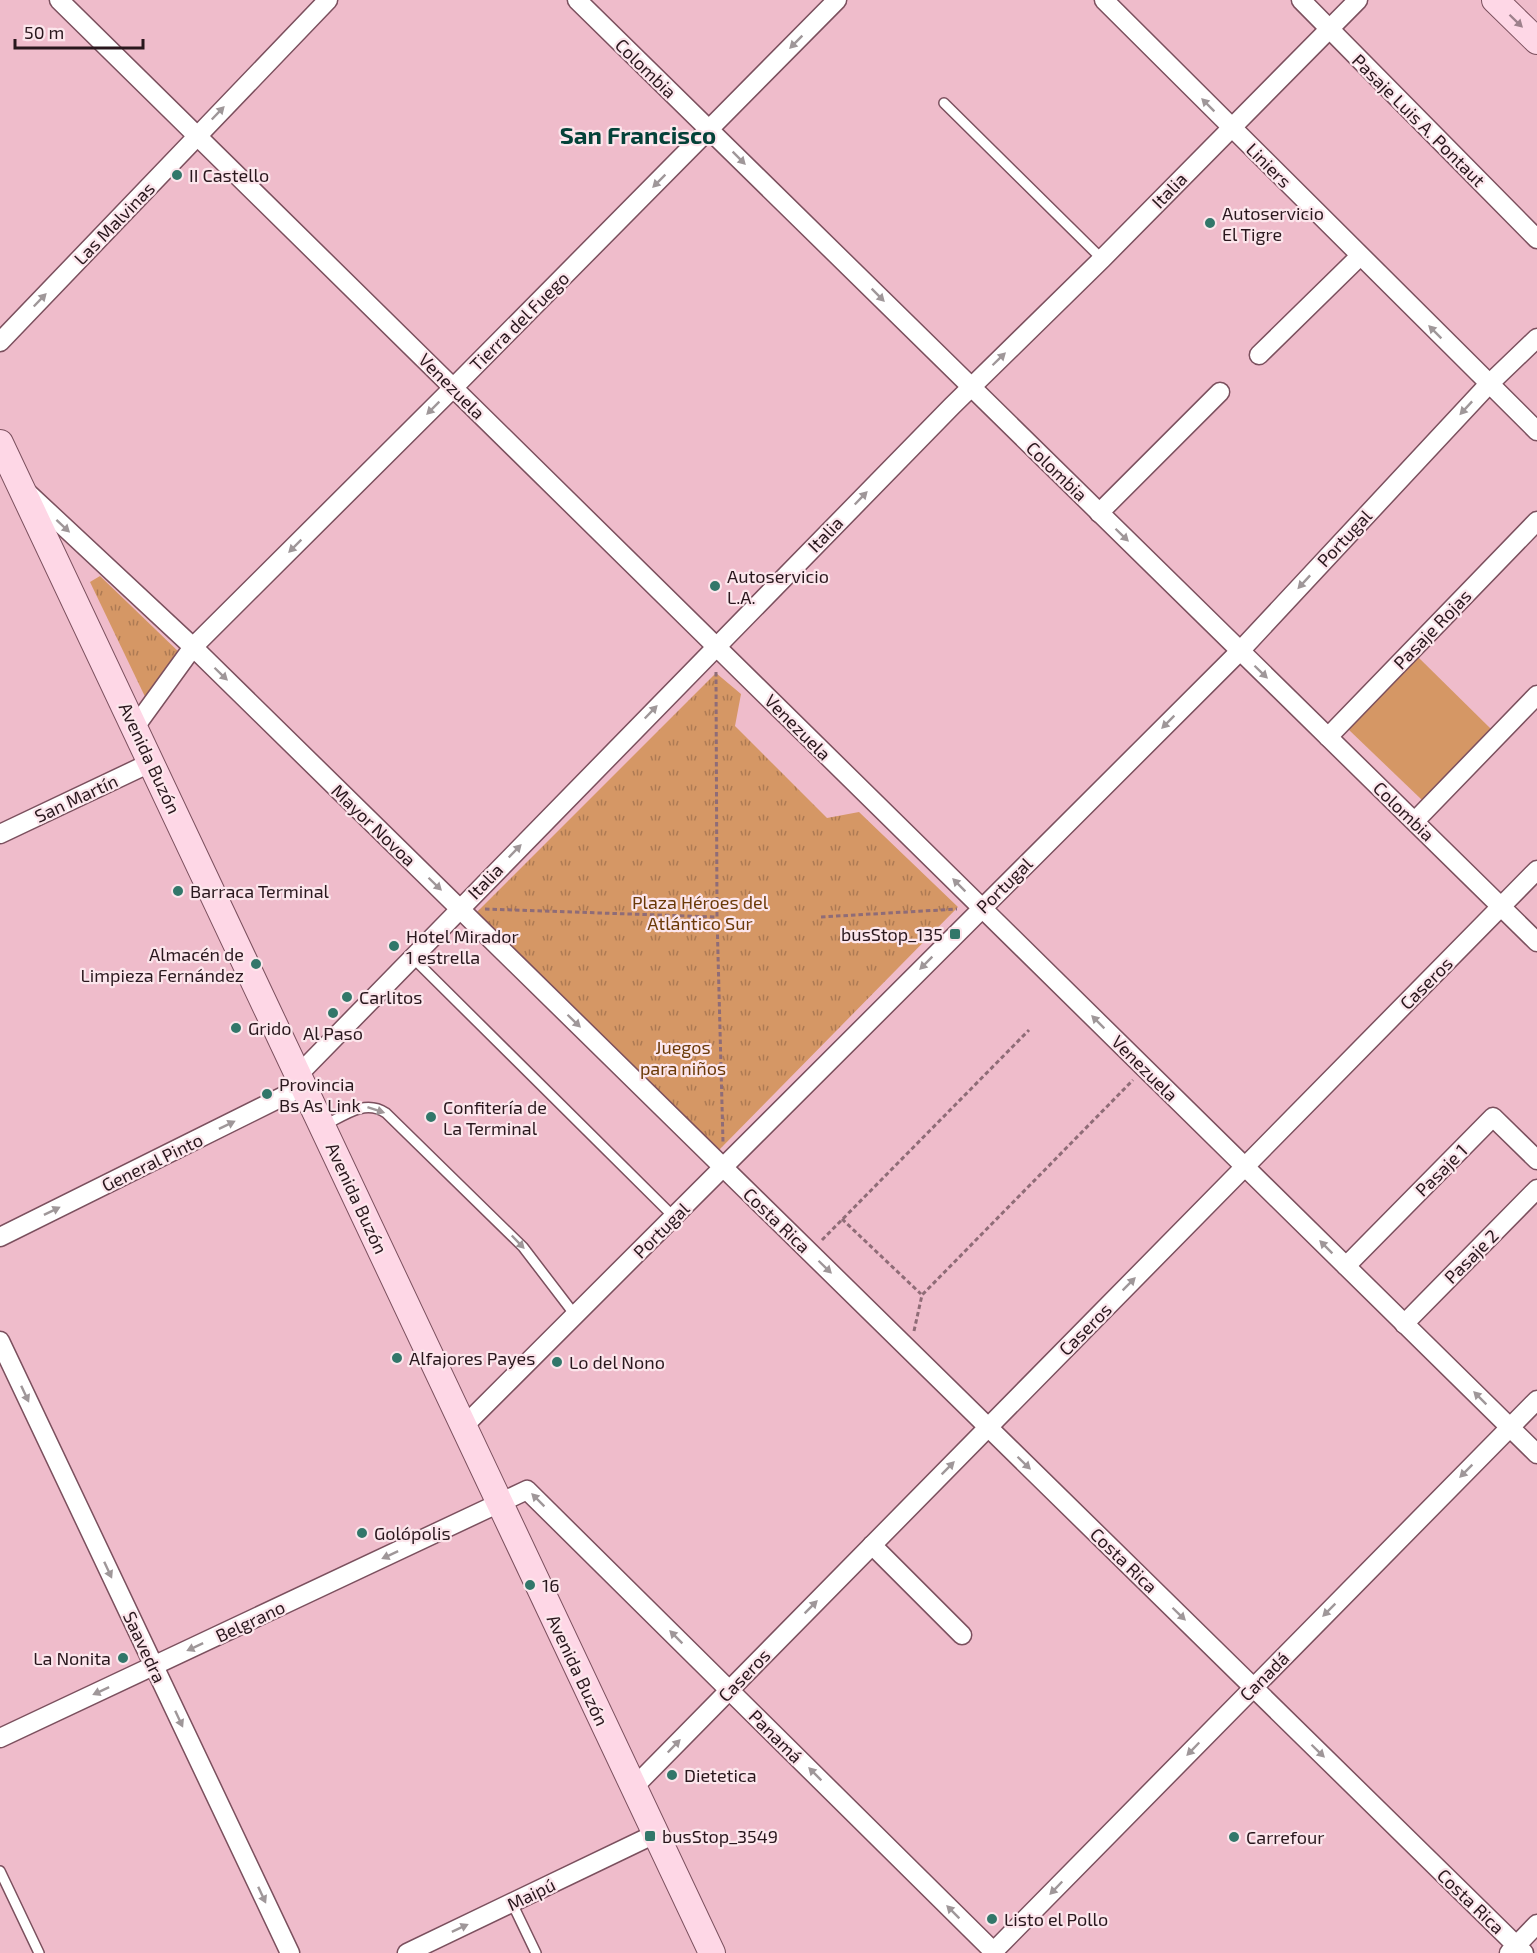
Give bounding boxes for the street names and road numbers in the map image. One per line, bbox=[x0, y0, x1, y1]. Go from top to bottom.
street label: Colombia bbox=[611, 34, 681, 102]
street label: Pasaje Luis A. Pontaut bbox=[1348, 49, 1490, 191]
street label: Liniers bbox=[1242, 138, 1296, 192]
street label: Italia bbox=[1147, 168, 1191, 212]
street label: Las Malvinas bbox=[69, 177, 159, 269]
street label: Tierra del Fuego bbox=[465, 267, 573, 375]
street label: Venezuela bbox=[414, 348, 490, 424]
street label: Colombia bbox=[1022, 437, 1092, 505]
street label: Portugal bbox=[1312, 504, 1376, 571]
street label: Italia bbox=[803, 512, 847, 556]
street label: Pasaje Rojas bbox=[1389, 585, 1475, 673]
street label: Venezuela bbox=[760, 689, 836, 765]
street label: Avenida Buzón bbox=[115, 699, 185, 817]
street label: San Martín bbox=[31, 769, 121, 827]
street label: Colombia bbox=[1369, 777, 1439, 845]
street label: Mayor Novoa bbox=[327, 779, 421, 871]
street label: Portugal bbox=[971, 852, 1037, 918]
street label: Italia bbox=[463, 859, 507, 903]
street label: Caseros bbox=[1395, 952, 1457, 1014]
street label: Venezuela bbox=[1107, 1030, 1183, 1106]
street label: General Pinto bbox=[98, 1128, 206, 1196]
street label: Avenida Buzón bbox=[322, 1139, 392, 1257]
street label: Pasaje 1 bbox=[1410, 1139, 1472, 1201]
street label: Costa Rica bbox=[739, 1183, 815, 1257]
street label: Portugal bbox=[628, 1197, 694, 1263]
street label: Pasaje 2 bbox=[1439, 1224, 1503, 1288]
street label: Caseros bbox=[1054, 1298, 1116, 1360]
street label: Costa Rica bbox=[1086, 1523, 1162, 1597]
street label: Belgrano bbox=[212, 1595, 288, 1647]
street label: Saavedra bbox=[119, 1608, 171, 1686]
street label: Avenida Buzón bbox=[543, 1611, 613, 1729]
street label: Caseros bbox=[713, 1644, 775, 1706]
street label: Canadá bbox=[1235, 1647, 1293, 1705]
street label: Panamá bbox=[745, 1705, 807, 1767]
street label: Costa Rica bbox=[1433, 1864, 1509, 1938]
street label: Maipú bbox=[503, 1873, 559, 1915]

